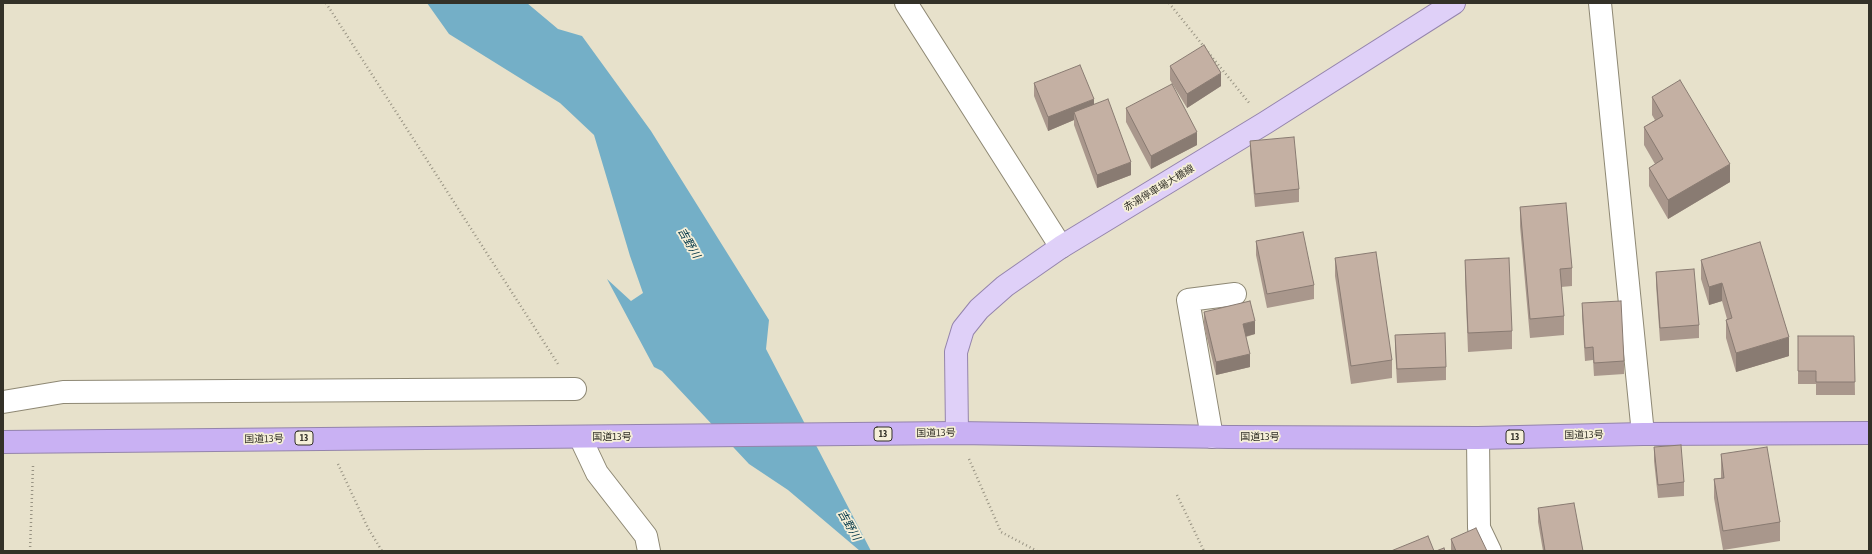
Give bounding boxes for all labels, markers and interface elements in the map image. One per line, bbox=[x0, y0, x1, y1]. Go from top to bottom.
street label: 赤湯停車場大橋線 bbox=[1122, 162, 1196, 214]
water label: 吉野川 bbox=[675, 225, 703, 261]
road number: 13 bbox=[874, 427, 892, 441]
street label: 国道13号 bbox=[916, 427, 956, 439]
street label: 国道13号 bbox=[1564, 429, 1604, 441]
road number: 13 bbox=[1506, 430, 1524, 444]
road number: 13 bbox=[295, 431, 313, 445]
street label: 国道13号 bbox=[592, 431, 632, 443]
street label: 国道13号 bbox=[1240, 431, 1280, 443]
street label: 国道13号 bbox=[244, 433, 284, 445]
water label: 吉野川 bbox=[835, 507, 863, 543]

